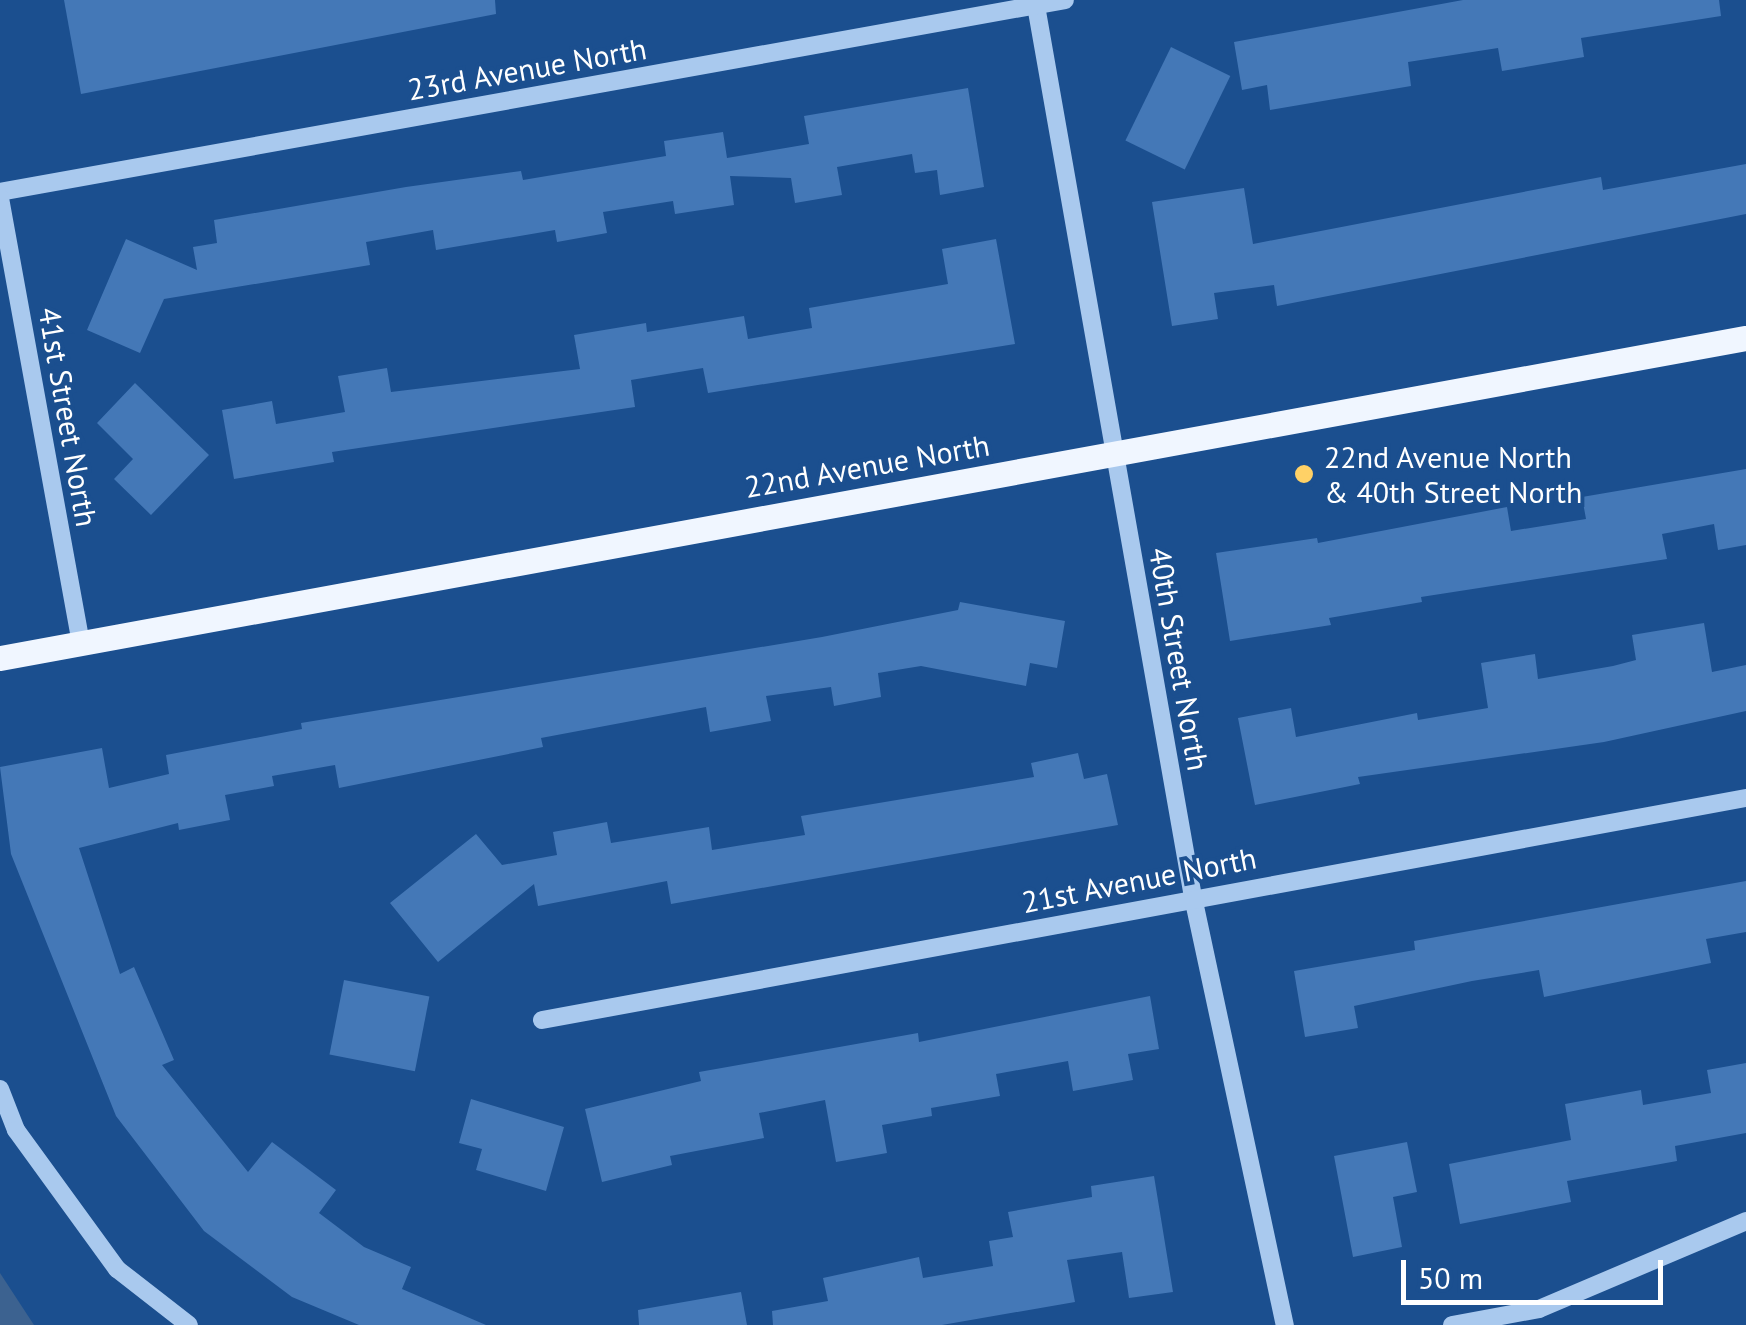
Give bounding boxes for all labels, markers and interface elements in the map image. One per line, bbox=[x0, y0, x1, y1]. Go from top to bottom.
street label: 23rd Avenue North bbox=[404, 30, 650, 108]
street label: 41st Street North bbox=[31, 305, 105, 529]
street label: 22nd Avenue North bbox=[741, 427, 993, 505]
place label: 22nd Avenue North & 40th Street North bbox=[1324, 439, 1582, 510]
marker: 22nd Avenue North & 40th Street North bbox=[1293, 463, 1315, 485]
street label: 40th Street North bbox=[1142, 545, 1216, 773]
street label: 21st Avenue North bbox=[1018, 840, 1260, 920]
scale bar bbox=[1406, 1240, 1668, 1302]
text: 50 m bbox=[1418, 1258, 1483, 1297]

